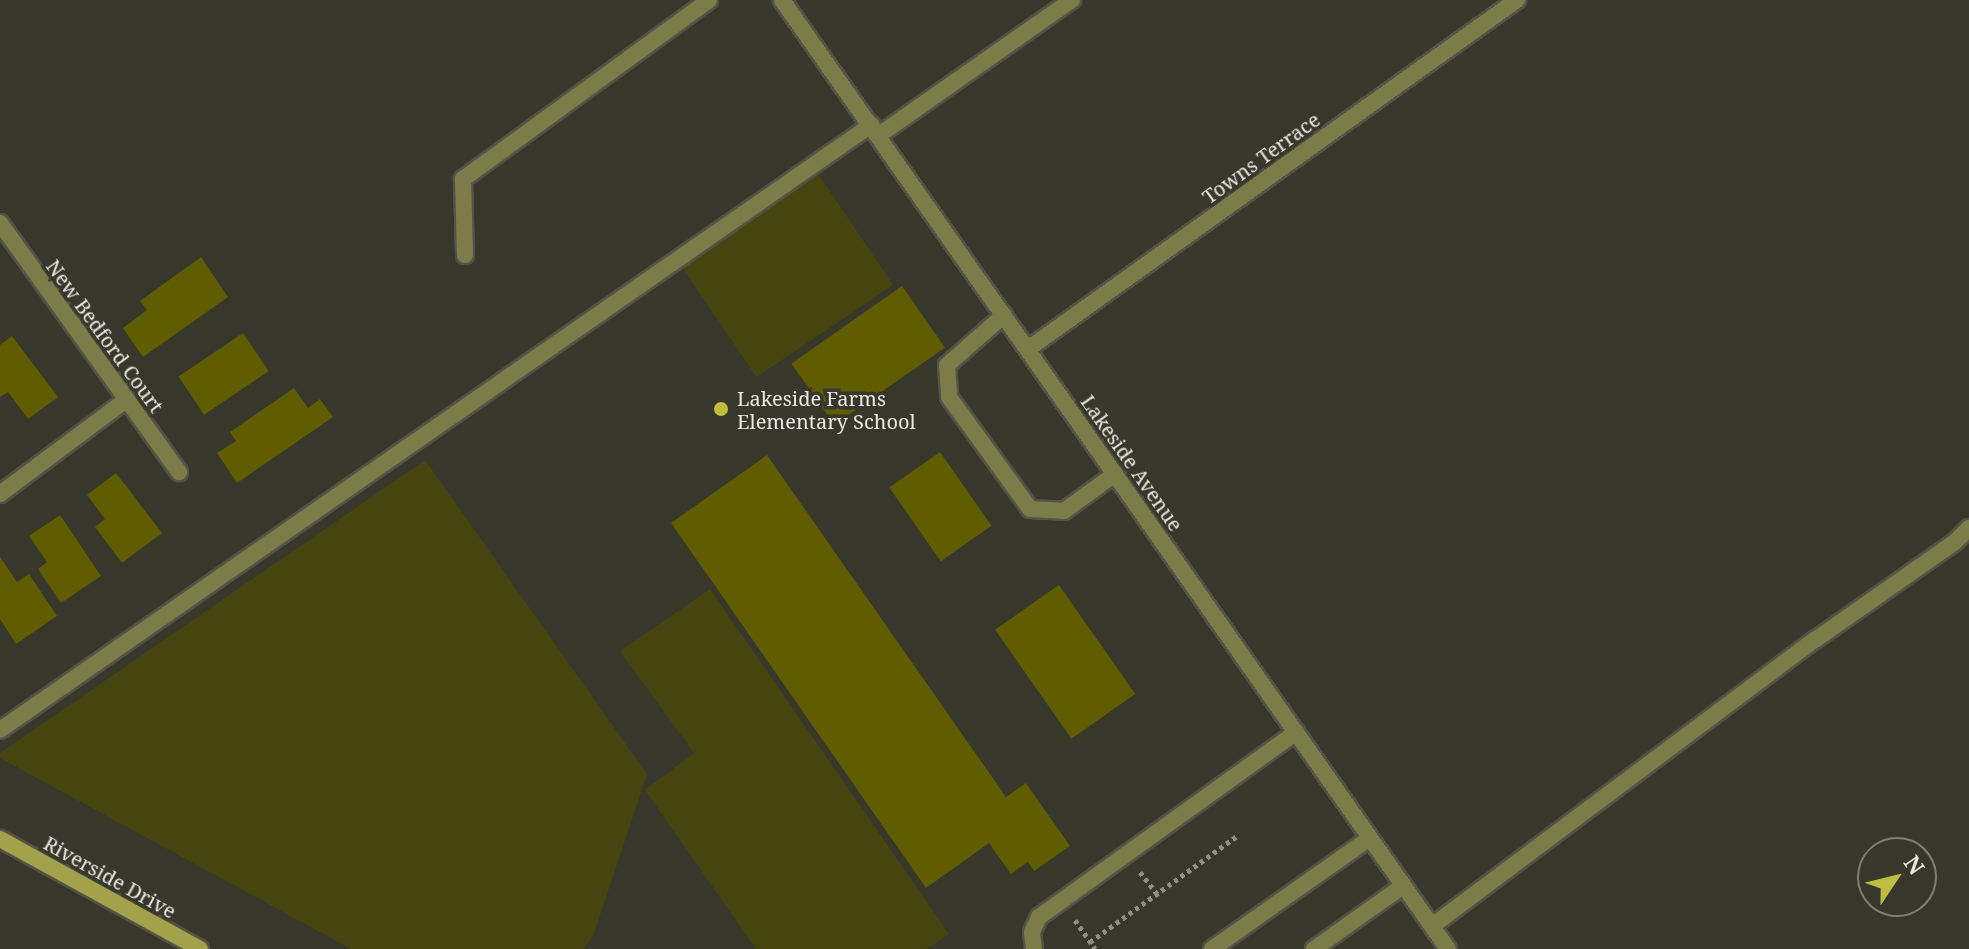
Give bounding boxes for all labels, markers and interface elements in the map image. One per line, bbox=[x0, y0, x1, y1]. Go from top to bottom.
street label: Towns Terrace bbox=[1198, 107, 1324, 209]
street label: New Bedford Court bbox=[41, 255, 169, 417]
place label: Lakeside Farms Elementary School bbox=[737, 386, 916, 433]
street label: Lakeside Avenue bbox=[1076, 390, 1188, 536]
marker: Lakeside Farms Elementary School bbox=[712, 400, 730, 418]
street label: Riverside Drive bbox=[40, 831, 180, 923]
north arrow bbox=[1857, 837, 1937, 917]
text: N bbox=[1898, 849, 1932, 880]

